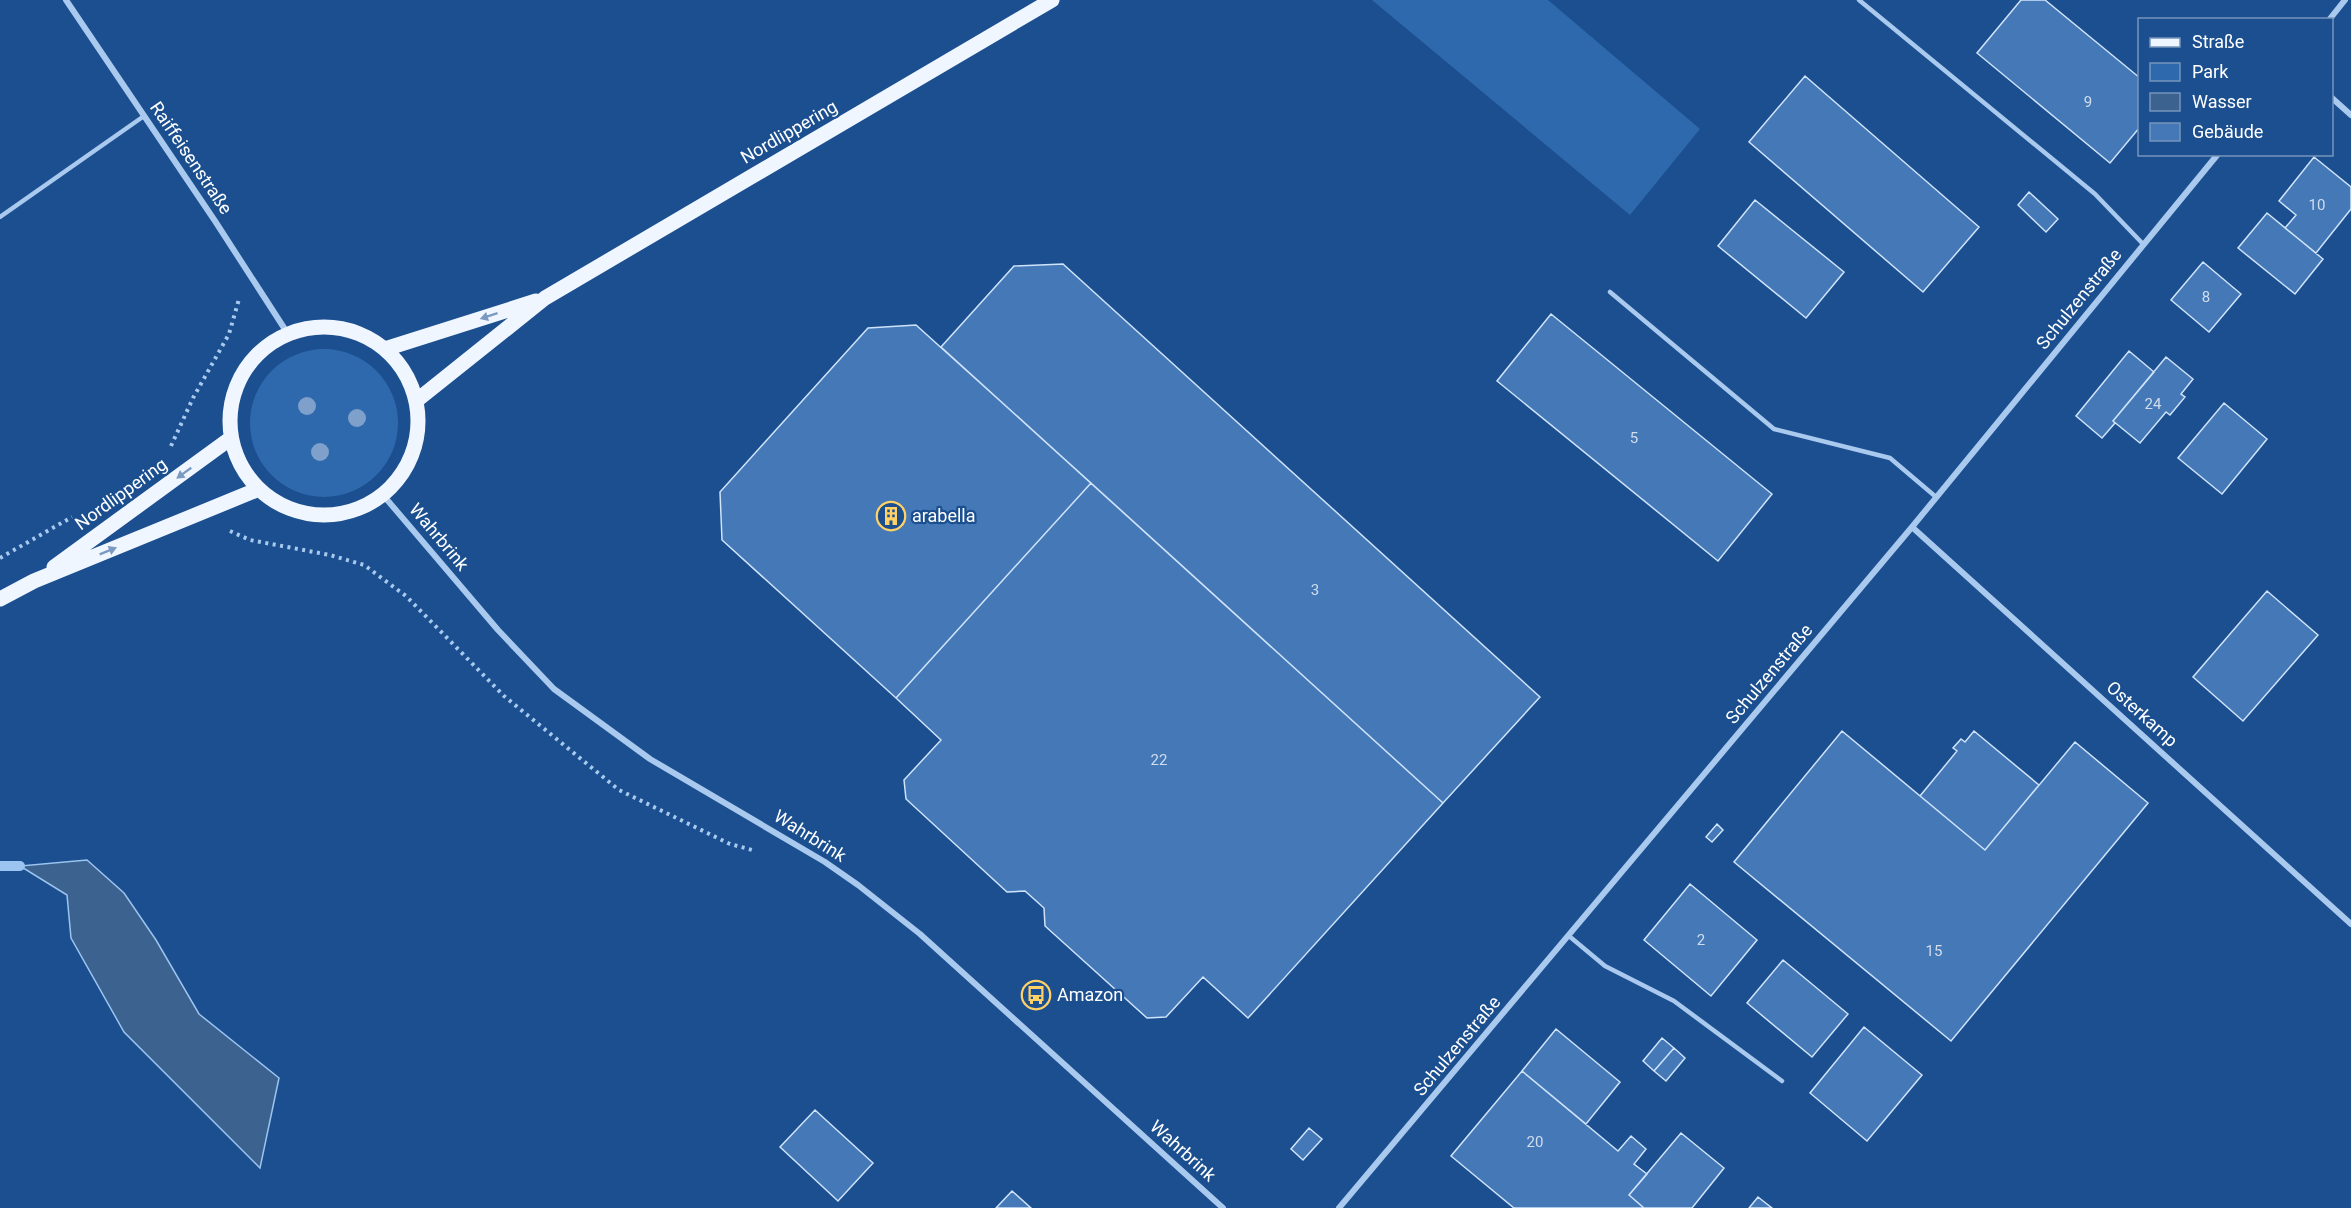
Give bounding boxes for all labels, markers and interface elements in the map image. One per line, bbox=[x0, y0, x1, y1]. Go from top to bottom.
legend bbox=[2138, 18, 2333, 156]
text: Straße bbox=[2192, 31, 2244, 52]
text: Park bbox=[2192, 61, 2229, 82]
text: Wasser bbox=[2192, 91, 2252, 112]
house number: 9 bbox=[2084, 93, 2092, 111]
street label: Nordlippering bbox=[737, 95, 841, 168]
street label: Raiffeisenstraße bbox=[146, 97, 237, 218]
text: Gebäude bbox=[2192, 121, 2263, 142]
house number: 10 bbox=[2309, 196, 2325, 214]
street label: Schulzenstraße bbox=[2032, 244, 2126, 353]
house number: 8 bbox=[2202, 288, 2210, 306]
one-way arrow bbox=[480, 312, 498, 321]
house number: 24 bbox=[2145, 395, 2162, 413]
house number: 5 bbox=[1630, 429, 1638, 447]
street label: Nordlippering bbox=[71, 453, 171, 534]
one-way arrow bbox=[176, 467, 192, 479]
street label: Wahrbrink bbox=[405, 499, 474, 575]
building icon: arabella bbox=[875, 500, 907, 532]
place label: arabella bbox=[912, 505, 976, 526]
one-way arrow bbox=[99, 546, 117, 556]
house number: 3 bbox=[1311, 581, 1319, 599]
street label: Schulzenstraße bbox=[1721, 620, 1816, 728]
street label: Osterkamp bbox=[2103, 676, 2182, 751]
house number: 22 bbox=[1151, 751, 1167, 769]
street label: Wahrbrink bbox=[770, 805, 851, 866]
house number: 2 bbox=[1697, 931, 1705, 949]
house number: 15 bbox=[1926, 942, 1942, 960]
bus stop icon: Amazon bbox=[1020, 979, 1052, 1011]
place label: Amazon bbox=[1057, 984, 1123, 1005]
street label: Schulzenstraße bbox=[1409, 992, 1504, 1100]
street label: Wahrbrink bbox=[1146, 1116, 1221, 1186]
house number: 20 bbox=[1527, 1133, 1543, 1151]

